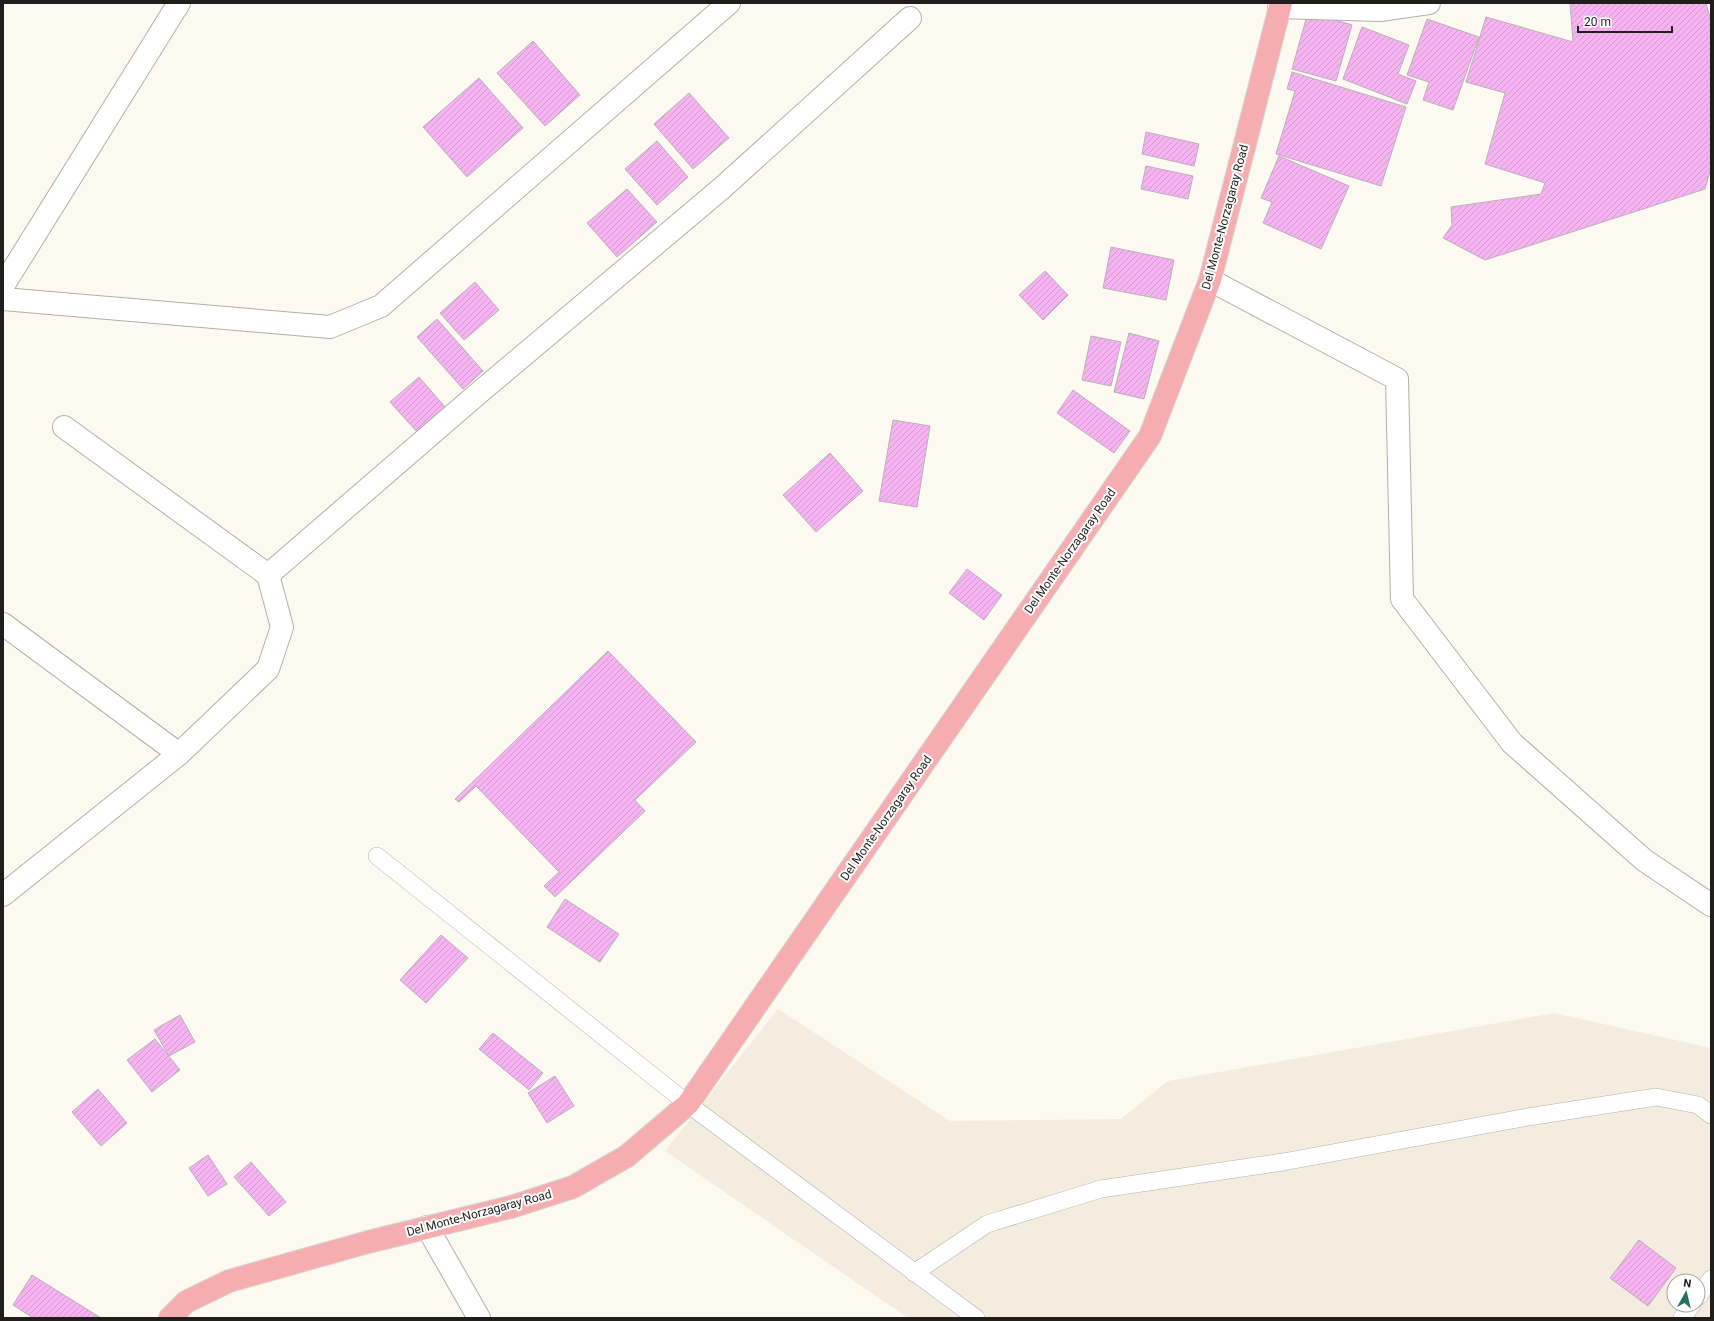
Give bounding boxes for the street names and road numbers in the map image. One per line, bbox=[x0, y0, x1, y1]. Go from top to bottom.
street label: Del Monte-Norzagaray Road bbox=[1199, 143, 1251, 291]
street label: Del Monte-Norzagaray Road bbox=[1021, 486, 1119, 616]
street label: Del Monte-Norzagaray Road bbox=[837, 753, 935, 883]
street label: Del Monte-Norzagaray Road bbox=[405, 1187, 553, 1239]

